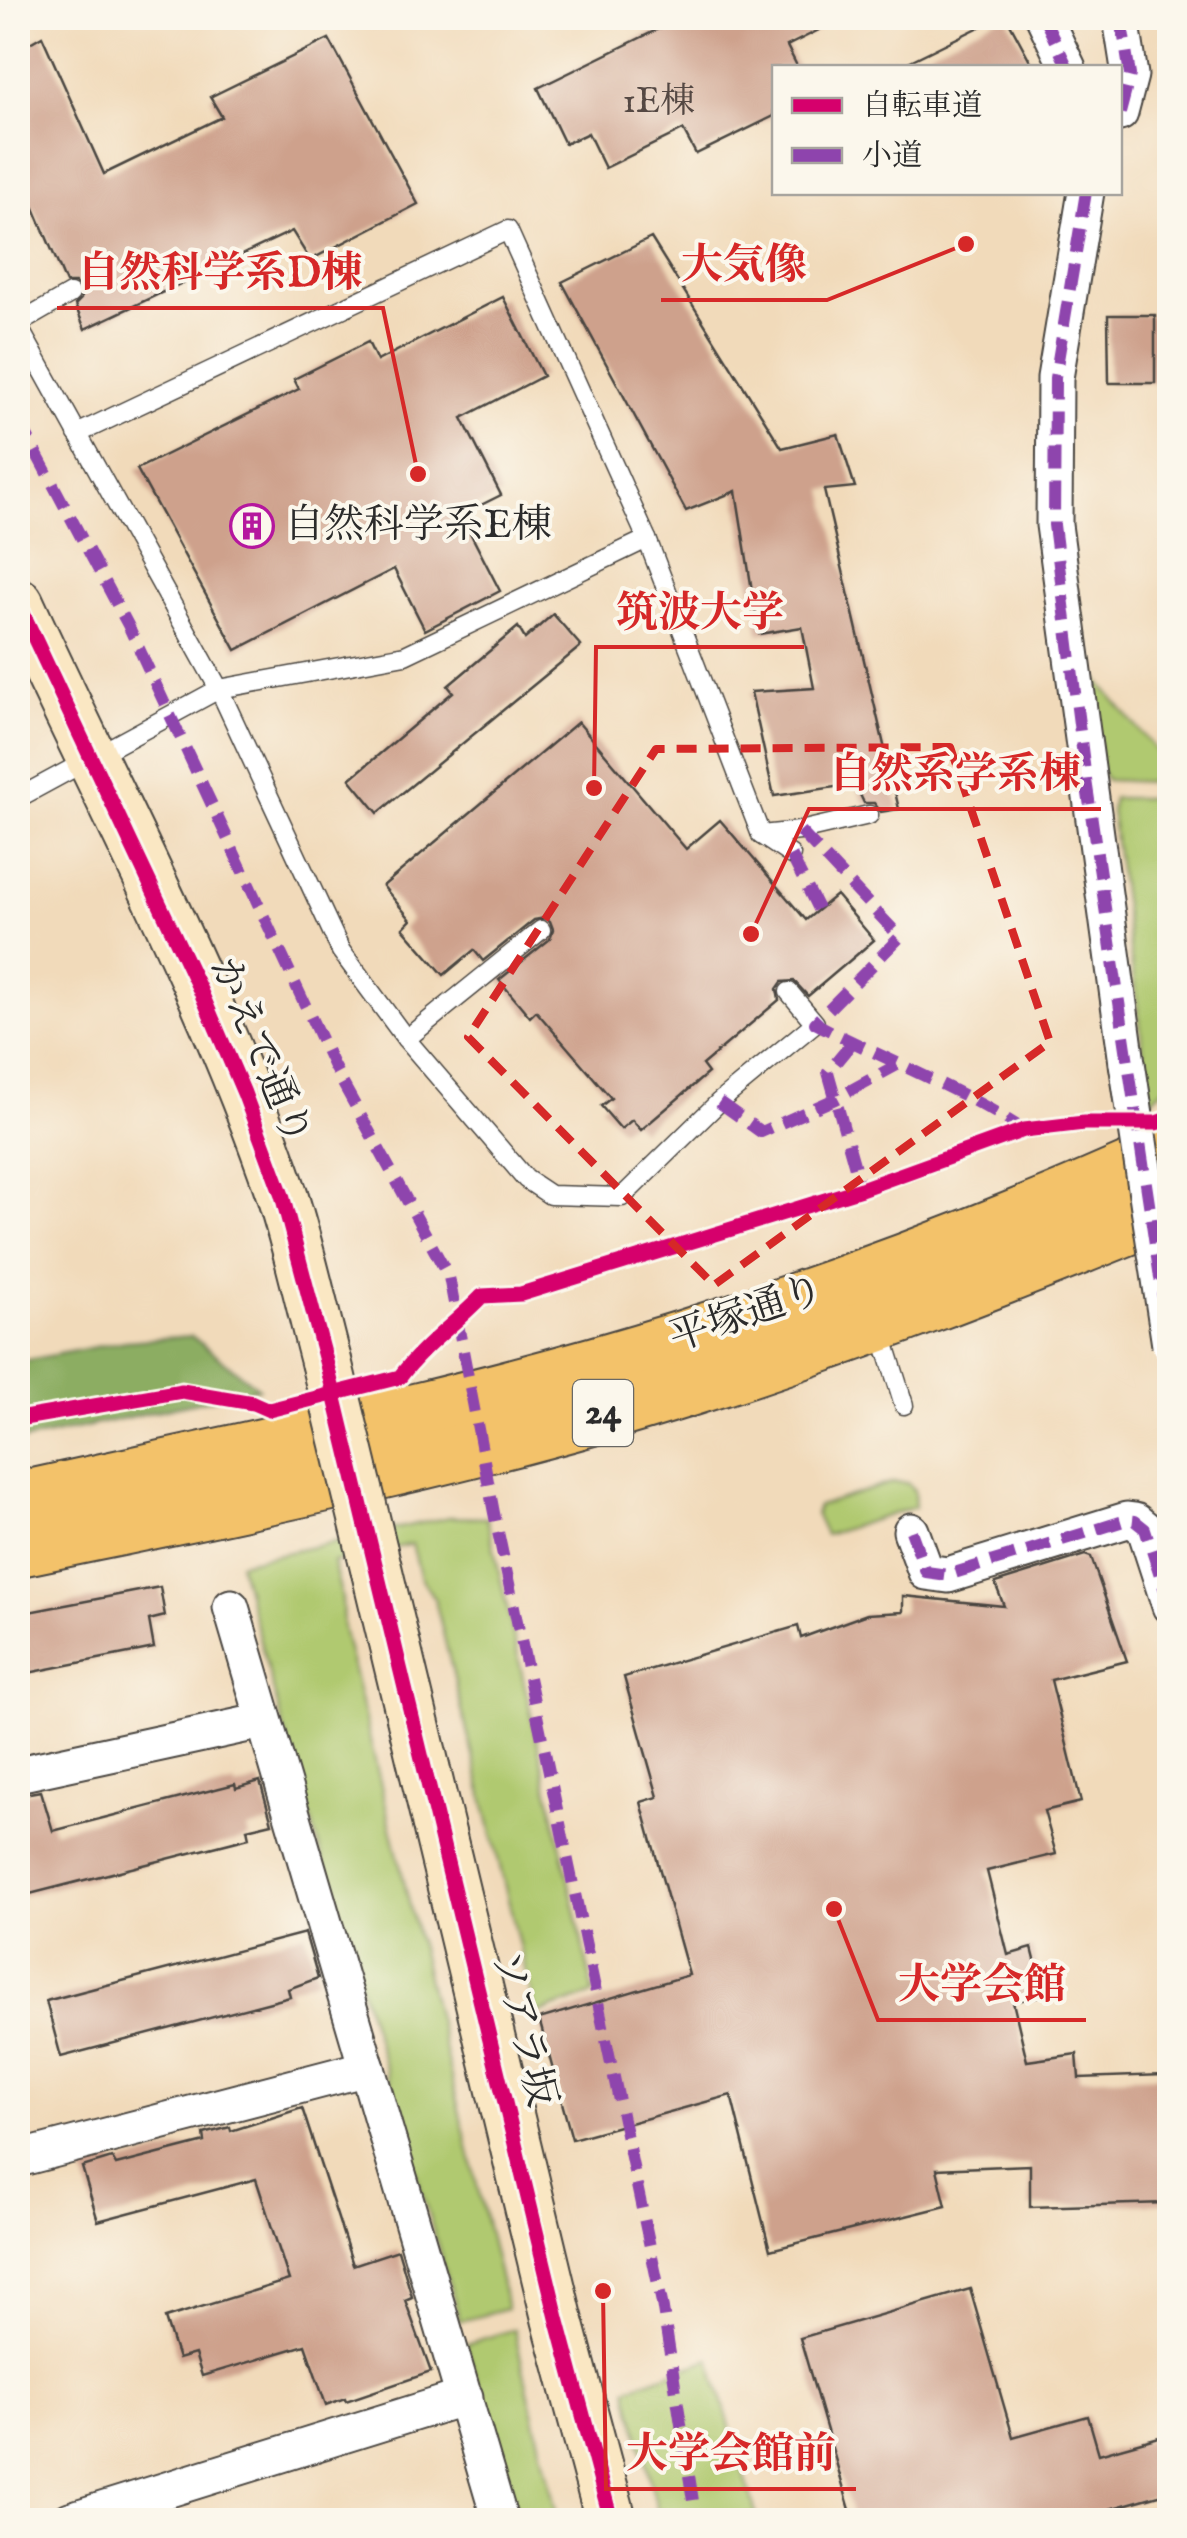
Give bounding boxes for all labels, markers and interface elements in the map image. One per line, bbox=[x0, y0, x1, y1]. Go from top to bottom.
legend bbox=[772, 65, 1122, 195]
house number: 1E棟 bbox=[623, 80, 695, 125]
text: 自転車道 bbox=[862, 88, 982, 126]
text: 小道 bbox=[862, 138, 922, 176]
callout: 大気像 bbox=[661, 228, 827, 300]
callout: 自然科学系D棟 bbox=[57, 236, 383, 308]
text: 大気像 bbox=[681, 240, 807, 293]
text: 自然科学系D棟 bbox=[77, 248, 363, 301]
place label: 自然科学系E棟 bbox=[284, 501, 552, 552]
building icon: 自然科学系E棟 bbox=[229, 503, 275, 549]
callout: 筑波大学 bbox=[596, 575, 804, 647]
text: 筑波大学 bbox=[616, 588, 784, 641]
callout: 自然系学系棟 bbox=[809, 737, 1101, 809]
text: 自然系学系棟 bbox=[829, 749, 1081, 802]
street label: かえで通り bbox=[196, 950, 322, 1154]
street label: 平塚通り bbox=[663, 1265, 831, 1365]
road number: 24 bbox=[573, 1380, 633, 1446]
street label: ソアラ坂 bbox=[478, 1945, 566, 2113]
callout: 大学会館 bbox=[878, 1948, 1086, 2020]
text: 大学会館 bbox=[898, 1960, 1066, 2013]
callout: 大学会館前 bbox=[606, 2417, 856, 2489]
text: 大学会館前 bbox=[626, 2429, 836, 2482]

